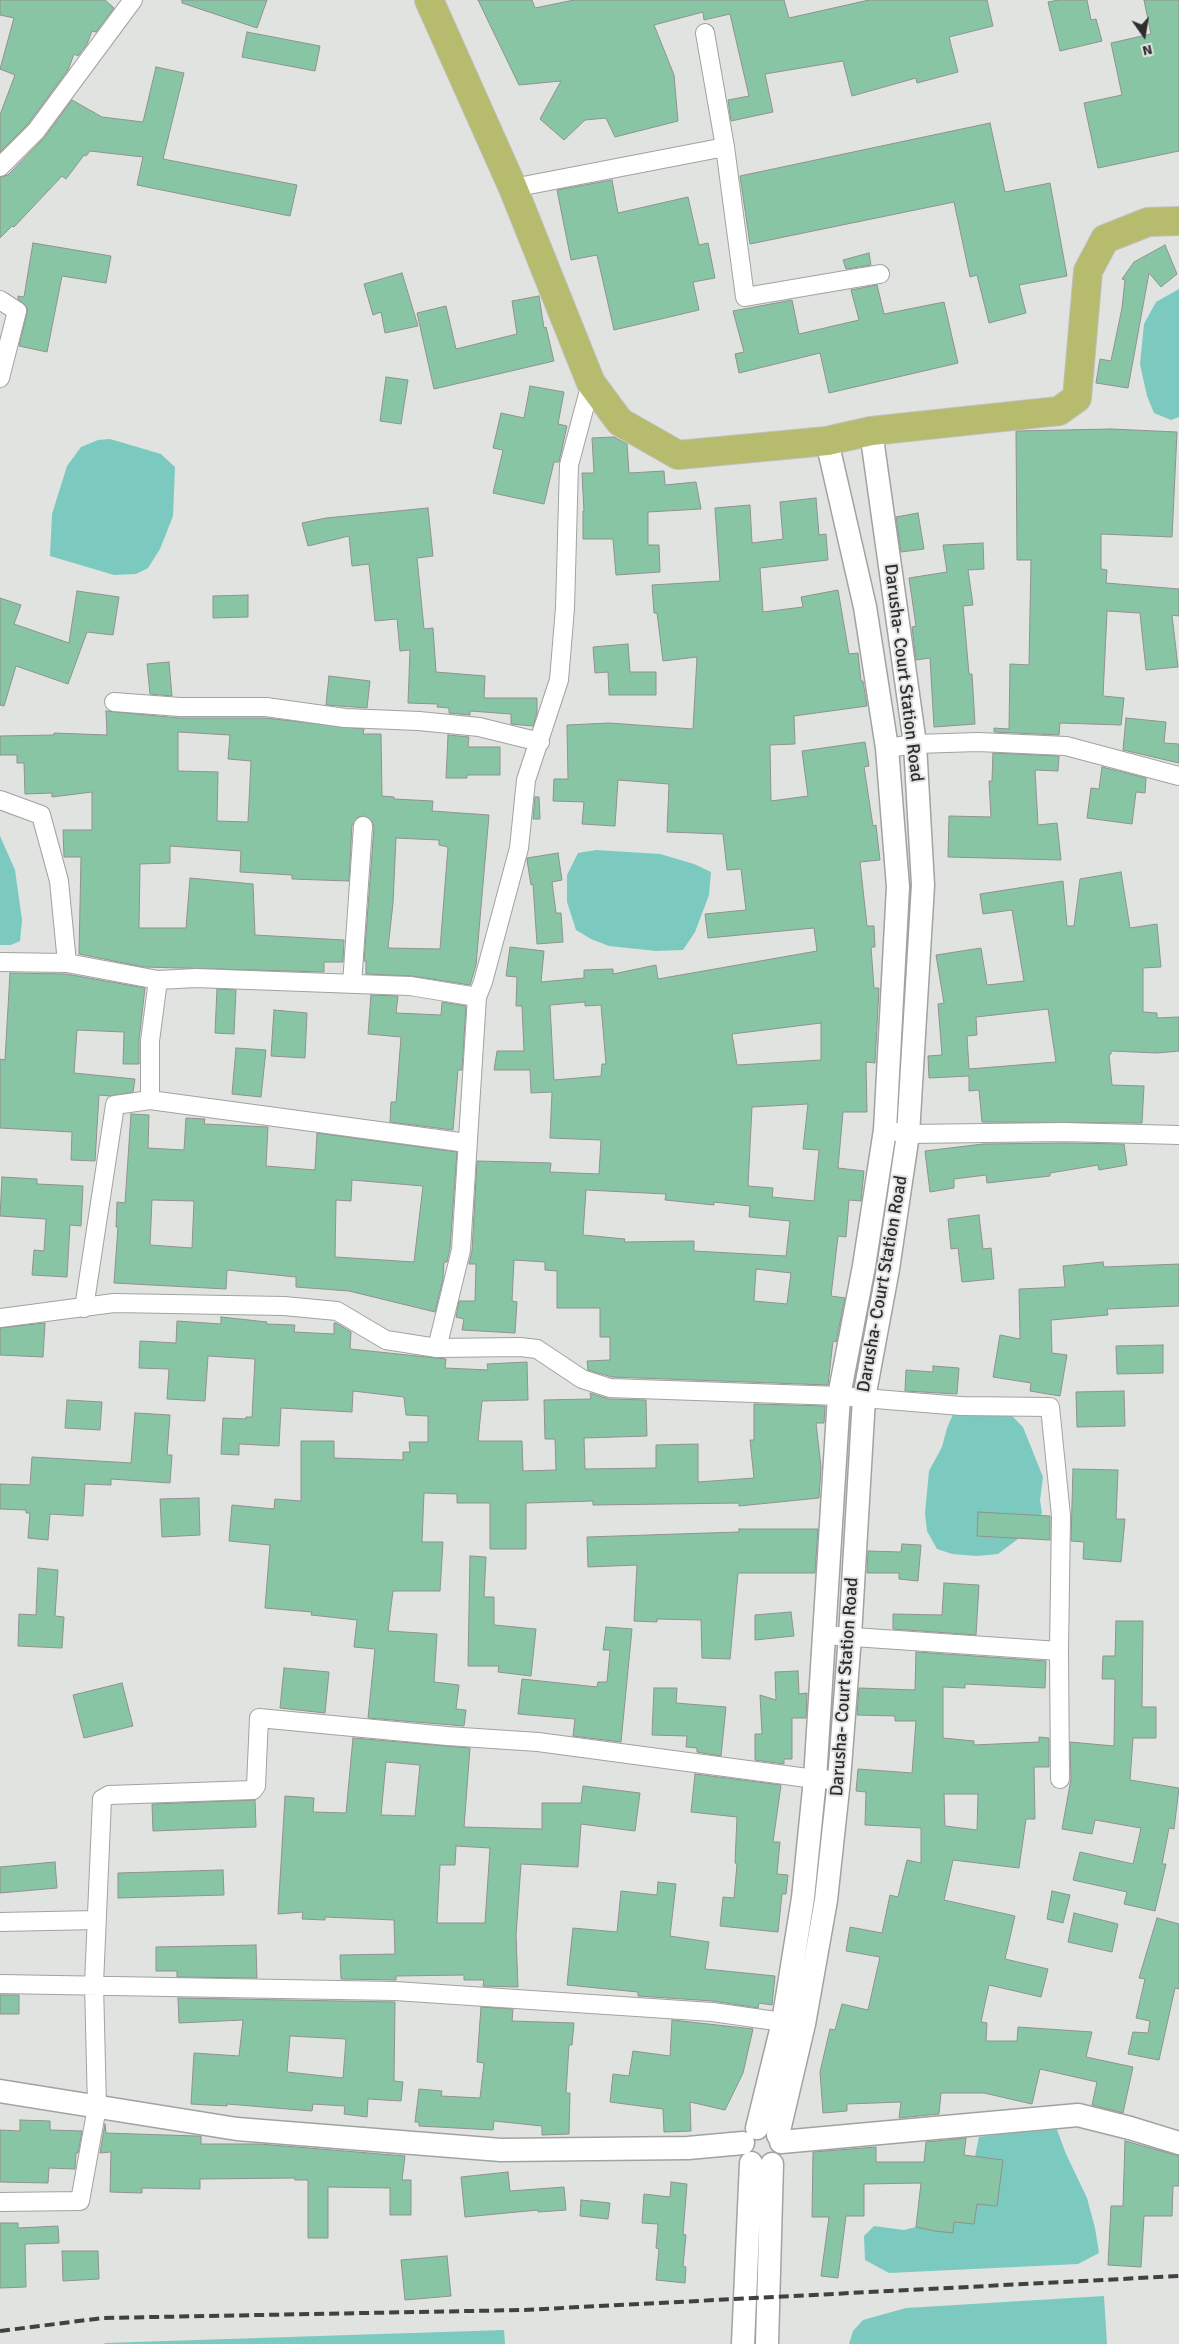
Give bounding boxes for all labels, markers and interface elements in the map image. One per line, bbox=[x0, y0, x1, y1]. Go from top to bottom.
north arrow bbox=[1119, 10, 1169, 60]
text: N bbox=[1141, 41, 1154, 59]
street label: Darusha- Court Station Road bbox=[879, 563, 927, 783]
street label: Darusha- Court Station Road bbox=[853, 1174, 913, 1394]
street label: Darusha- Court Station Road bbox=[827, 1577, 863, 1797]

